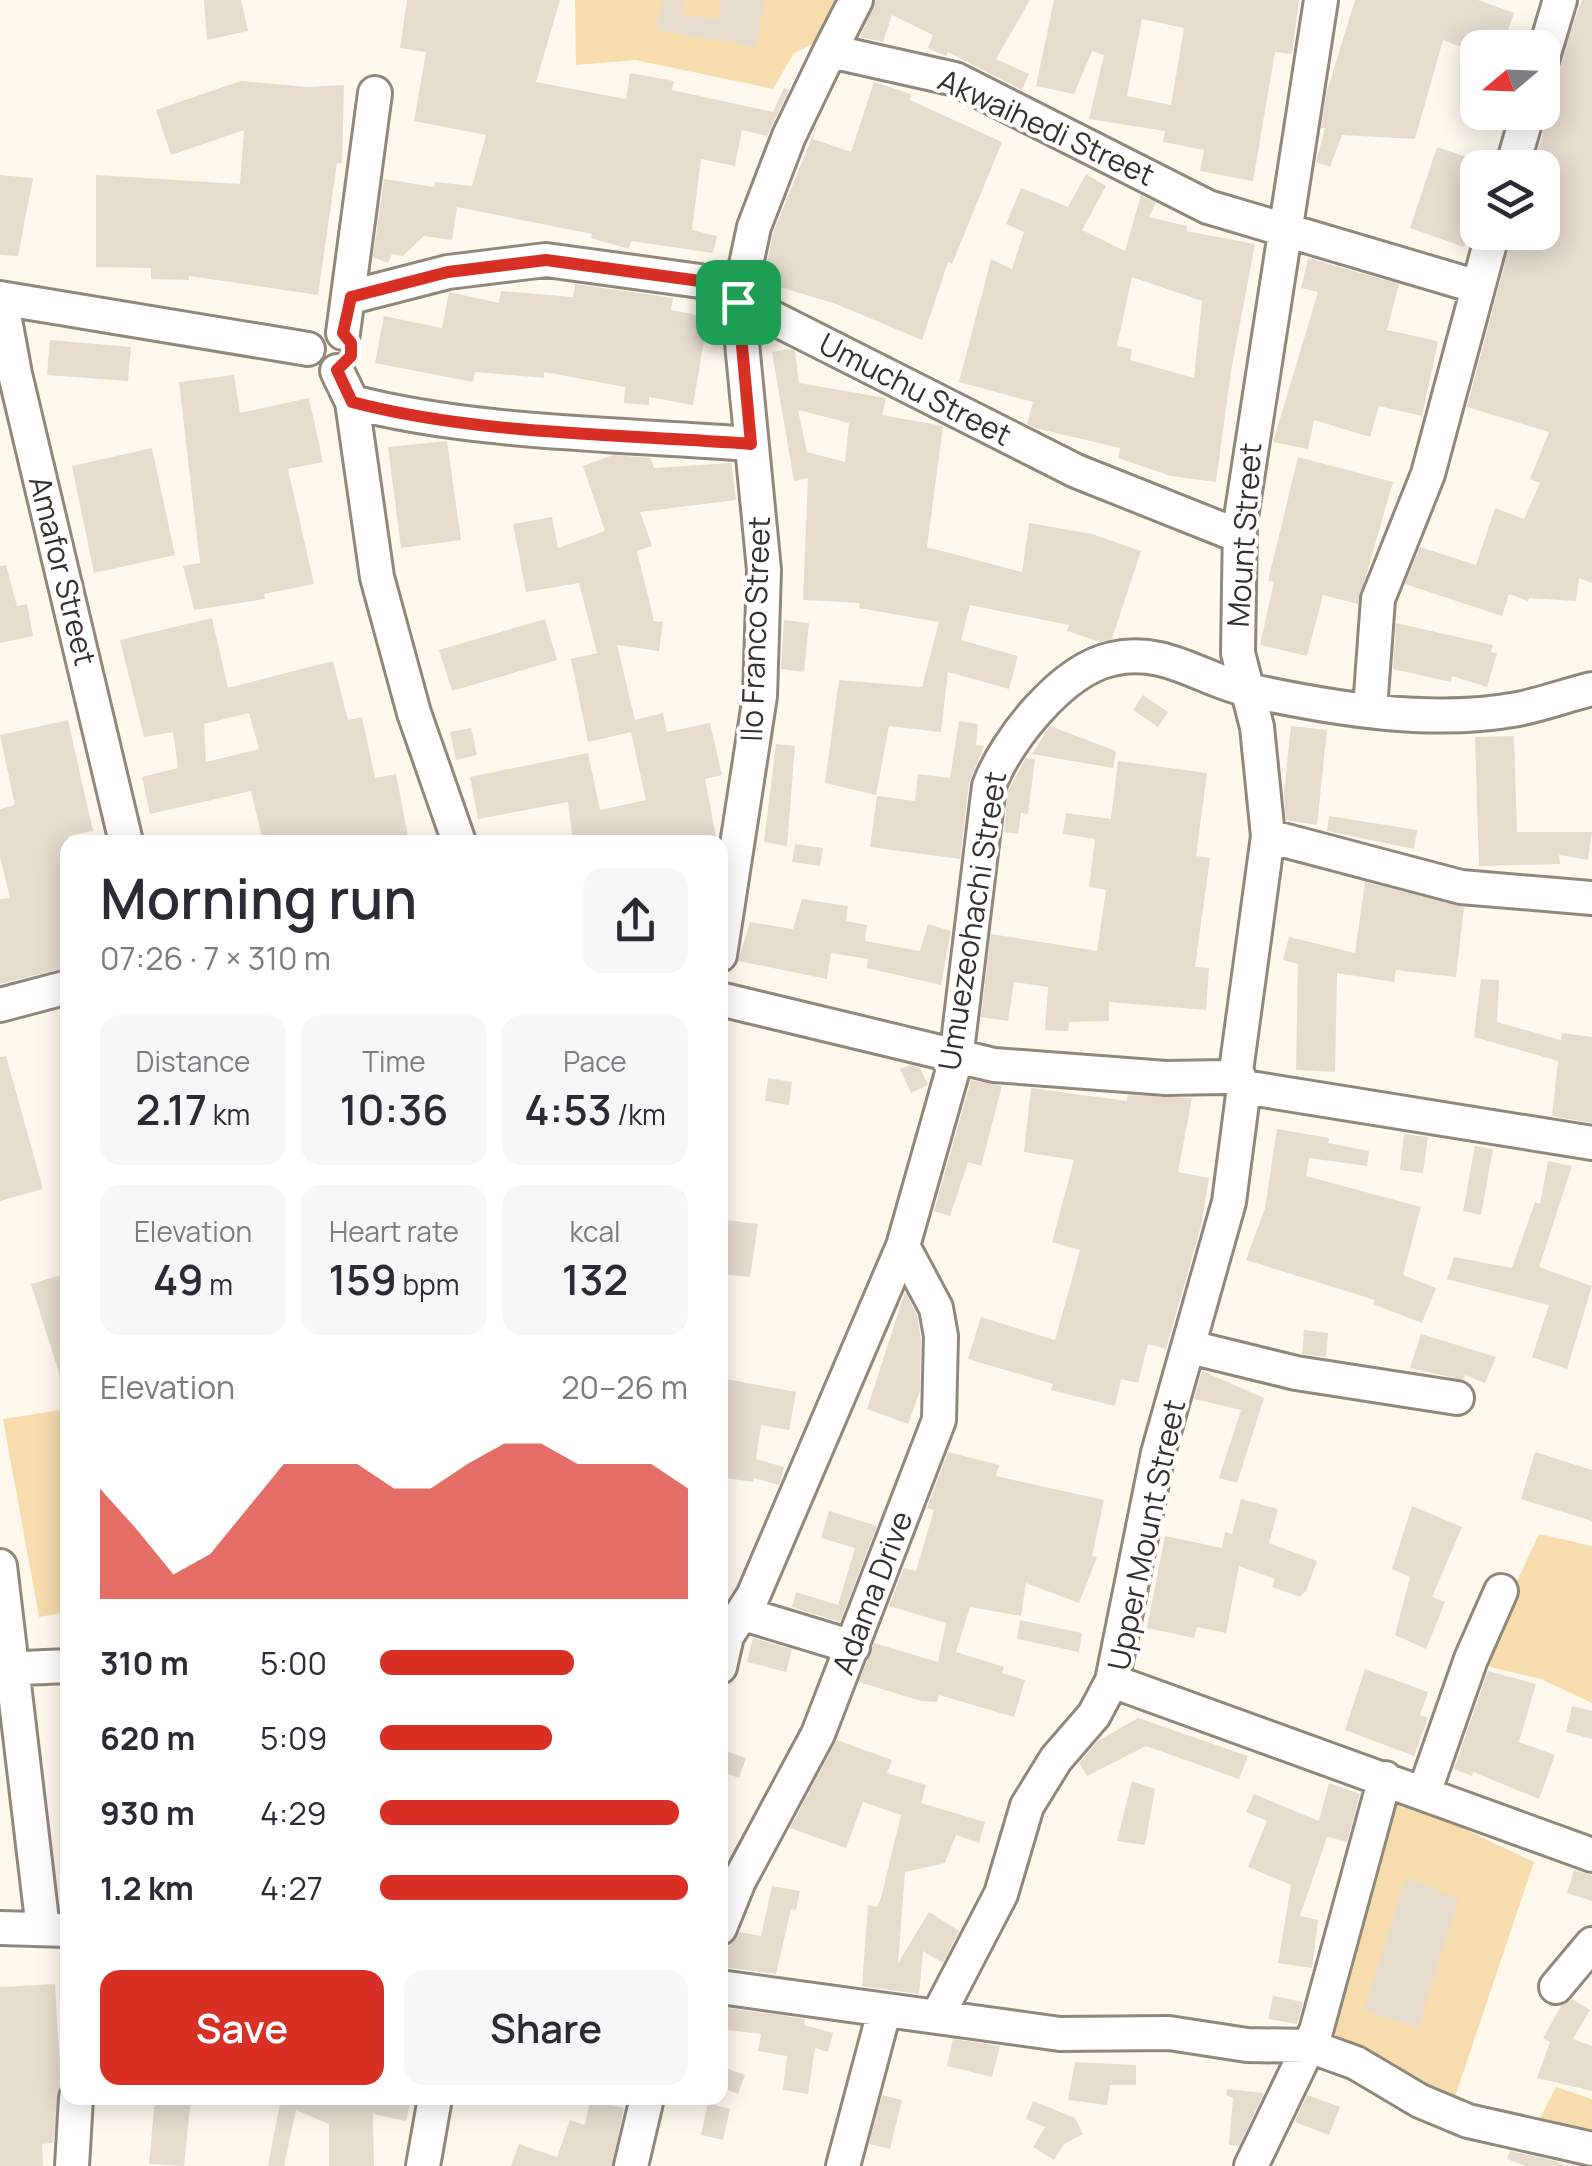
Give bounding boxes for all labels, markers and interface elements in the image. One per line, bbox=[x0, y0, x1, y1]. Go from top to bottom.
north arrow bbox=[1460, 30, 1560, 130]
map controls bbox=[1460, 30, 1560, 250]
street label: Akwaihedi Street bbox=[932, 59, 1161, 195]
button: layers bbox=[1460, 150, 1560, 250]
pin bbox=[696, 260, 781, 345]
icon: arrive bbox=[711, 275, 766, 330]
street label: Umuchu Street bbox=[813, 323, 1019, 455]
street label: Mount Street bbox=[1217, 441, 1270, 628]
street label: Amafor Street bbox=[20, 472, 107, 670]
street label: Ilo Franco Street bbox=[730, 516, 779, 742]
street label: Umuezeohachi Street bbox=[928, 768, 1015, 1073]
text: Morning run bbox=[100, 860, 417, 936]
button: share bbox=[583, 868, 688, 973]
text: 07:26 · 7 × 310 m bbox=[100, 936, 331, 980]
text: Distance bbox=[136, 1042, 250, 1080]
text: Time bbox=[362, 1042, 426, 1080]
text: Pace bbox=[563, 1042, 627, 1080]
text: 2.17 bbox=[136, 1080, 207, 1138]
text: 10:36 bbox=[340, 1080, 448, 1138]
text: 4:53 bbox=[524, 1080, 612, 1138]
text: km bbox=[207, 1095, 250, 1133]
text: /km bbox=[612, 1095, 666, 1133]
text: Elevation bbox=[134, 1212, 252, 1250]
text: Heart rate bbox=[329, 1212, 459, 1250]
text: kcal bbox=[569, 1212, 621, 1250]
text: 49 bbox=[153, 1250, 204, 1308]
text: 159 bbox=[329, 1250, 397, 1308]
text: 132 bbox=[562, 1250, 628, 1308]
text: m bbox=[204, 1265, 233, 1303]
text: bpm bbox=[397, 1265, 459, 1303]
text: Elevation bbox=[100, 1365, 235, 1409]
text: 20–26 m bbox=[561, 1365, 688, 1409]
street label: Upper Mount Street bbox=[1097, 1396, 1194, 1674]
street label: Adama Drive bbox=[822, 1505, 922, 1680]
text: 310 m bbox=[100, 1641, 189, 1685]
text: 5:00 bbox=[260, 1641, 327, 1685]
text: 620 m bbox=[100, 1716, 195, 1760]
text: 5:09 bbox=[260, 1716, 327, 1760]
text: 930 m bbox=[100, 1791, 195, 1835]
text: 4:29 bbox=[260, 1791, 327, 1835]
text: 1.2 km bbox=[100, 1866, 194, 1910]
text: 4:27 bbox=[260, 1866, 323, 1910]
button: Save bbox=[100, 1970, 384, 2085]
button: Share bbox=[404, 1970, 688, 2085]

